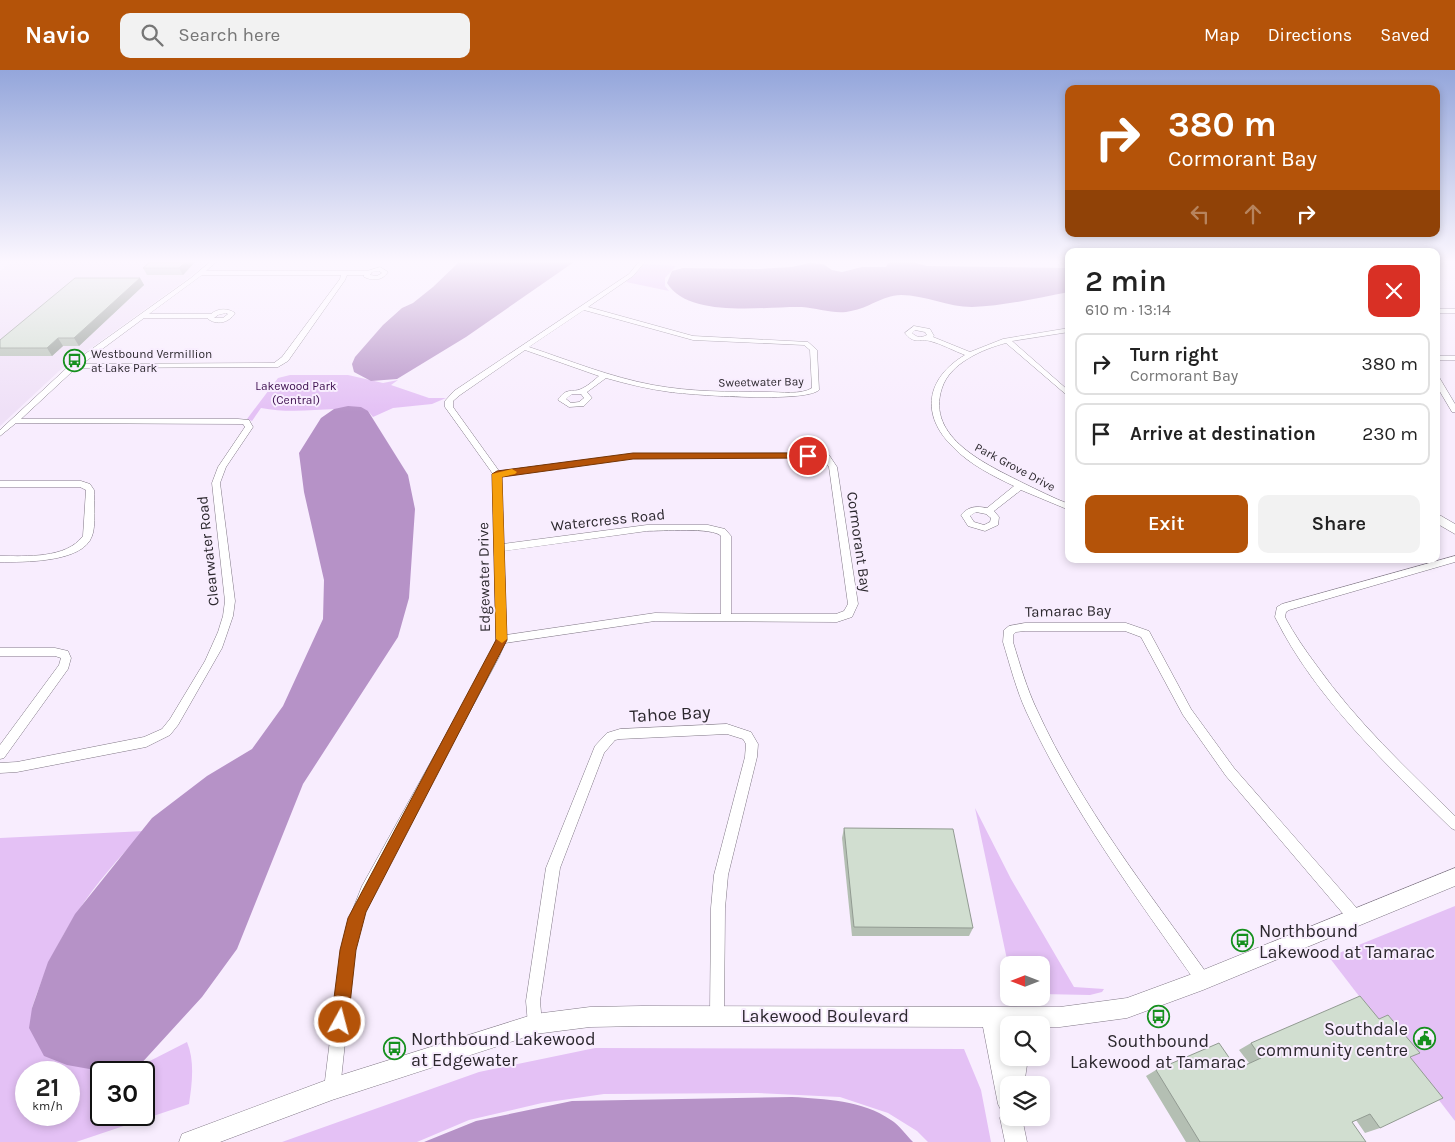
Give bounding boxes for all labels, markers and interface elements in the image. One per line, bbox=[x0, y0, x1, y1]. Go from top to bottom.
search box bbox=[120, 13, 470, 58]
text: Navio bbox=[25, 21, 90, 49]
icon: search bbox=[138, 21, 166, 49]
text: Search here bbox=[178, 24, 280, 46]
text: Map bbox=[1204, 24, 1240, 46]
text: Directions bbox=[1268, 24, 1352, 46]
text: Saved bbox=[1380, 24, 1430, 46]
text: 380 m bbox=[1168, 104, 1277, 145]
icon: right bbox=[1085, 105, 1150, 170]
text: Cormorant Bay bbox=[1168, 146, 1317, 172]
icon: left bbox=[1186, 200, 1214, 228]
icon: ahead bbox=[1239, 200, 1267, 228]
icon: right bbox=[1292, 200, 1320, 228]
text: 2 min bbox=[1085, 263, 1167, 299]
button: close bbox=[1368, 265, 1420, 317]
text: 610 m · 13:14 bbox=[1085, 300, 1171, 319]
text: Turn right bbox=[1130, 344, 1219, 366]
place label: Westbound Vermillion at Lake Park bbox=[91, 347, 212, 375]
bus stop icon: Westbound Vermillion at Lake Park bbox=[63, 349, 87, 373]
icon: right bbox=[1087, 350, 1115, 378]
text: 380 m bbox=[1362, 353, 1418, 375]
text: Cormorant Bay bbox=[1130, 366, 1238, 385]
street label: Sweetwater Bay bbox=[718, 374, 804, 390]
park label: Lakewood Park (Central) bbox=[255, 379, 337, 407]
icon: arrive bbox=[1087, 420, 1115, 448]
text: Arrive at destination bbox=[1130, 423, 1316, 445]
text: 230 m bbox=[1362, 423, 1418, 445]
pin bbox=[787, 435, 829, 477]
street label: Park Grove Drive bbox=[972, 440, 1058, 494]
icon: arrive bbox=[794, 442, 822, 470]
street label: Cormorant Bay bbox=[843, 490, 875, 594]
street label: Clearwater Road bbox=[193, 495, 223, 607]
button: Exit bbox=[1085, 495, 1248, 553]
button: Share bbox=[1258, 495, 1420, 553]
street label: Watercress Road bbox=[550, 505, 666, 535]
street label: Edgewater Drive bbox=[474, 522, 494, 632]
street label: Tamarac Bay bbox=[1025, 601, 1111, 621]
street label: Tahoe Bay bbox=[629, 701, 712, 727]
place label: Northbound Lakewood at Tamarac bbox=[1259, 920, 1435, 963]
bus stop icon: Northbound Lakewood at Tamarac bbox=[1231, 929, 1255, 953]
north arrow bbox=[1000, 956, 1050, 1006]
map controls bbox=[1000, 956, 1050, 1126]
position arrow bbox=[313, 995, 365, 1047]
bus stop icon: Southbound Lakewood at Tamarac bbox=[1146, 1004, 1170, 1028]
street label: Lakewood Boulevard bbox=[741, 1005, 909, 1027]
button: search bbox=[1000, 1016, 1050, 1066]
place label: Southdale community centre bbox=[1257, 1018, 1408, 1061]
public building icon: Southdale community centre bbox=[1412, 1027, 1436, 1051]
place label: Northbound Lakewood at Edgewater bbox=[411, 1028, 596, 1071]
place label: Southbound Lakewood at Tamarac bbox=[1070, 1030, 1246, 1073]
bus stop icon: Northbound Lakewood at Edgewater bbox=[383, 1037, 407, 1061]
speed limit sign: 30 bbox=[90, 1061, 155, 1126]
text: 21 bbox=[35, 1073, 60, 1102]
button: layers bbox=[1000, 1076, 1050, 1126]
text: km/h bbox=[32, 1099, 63, 1113]

